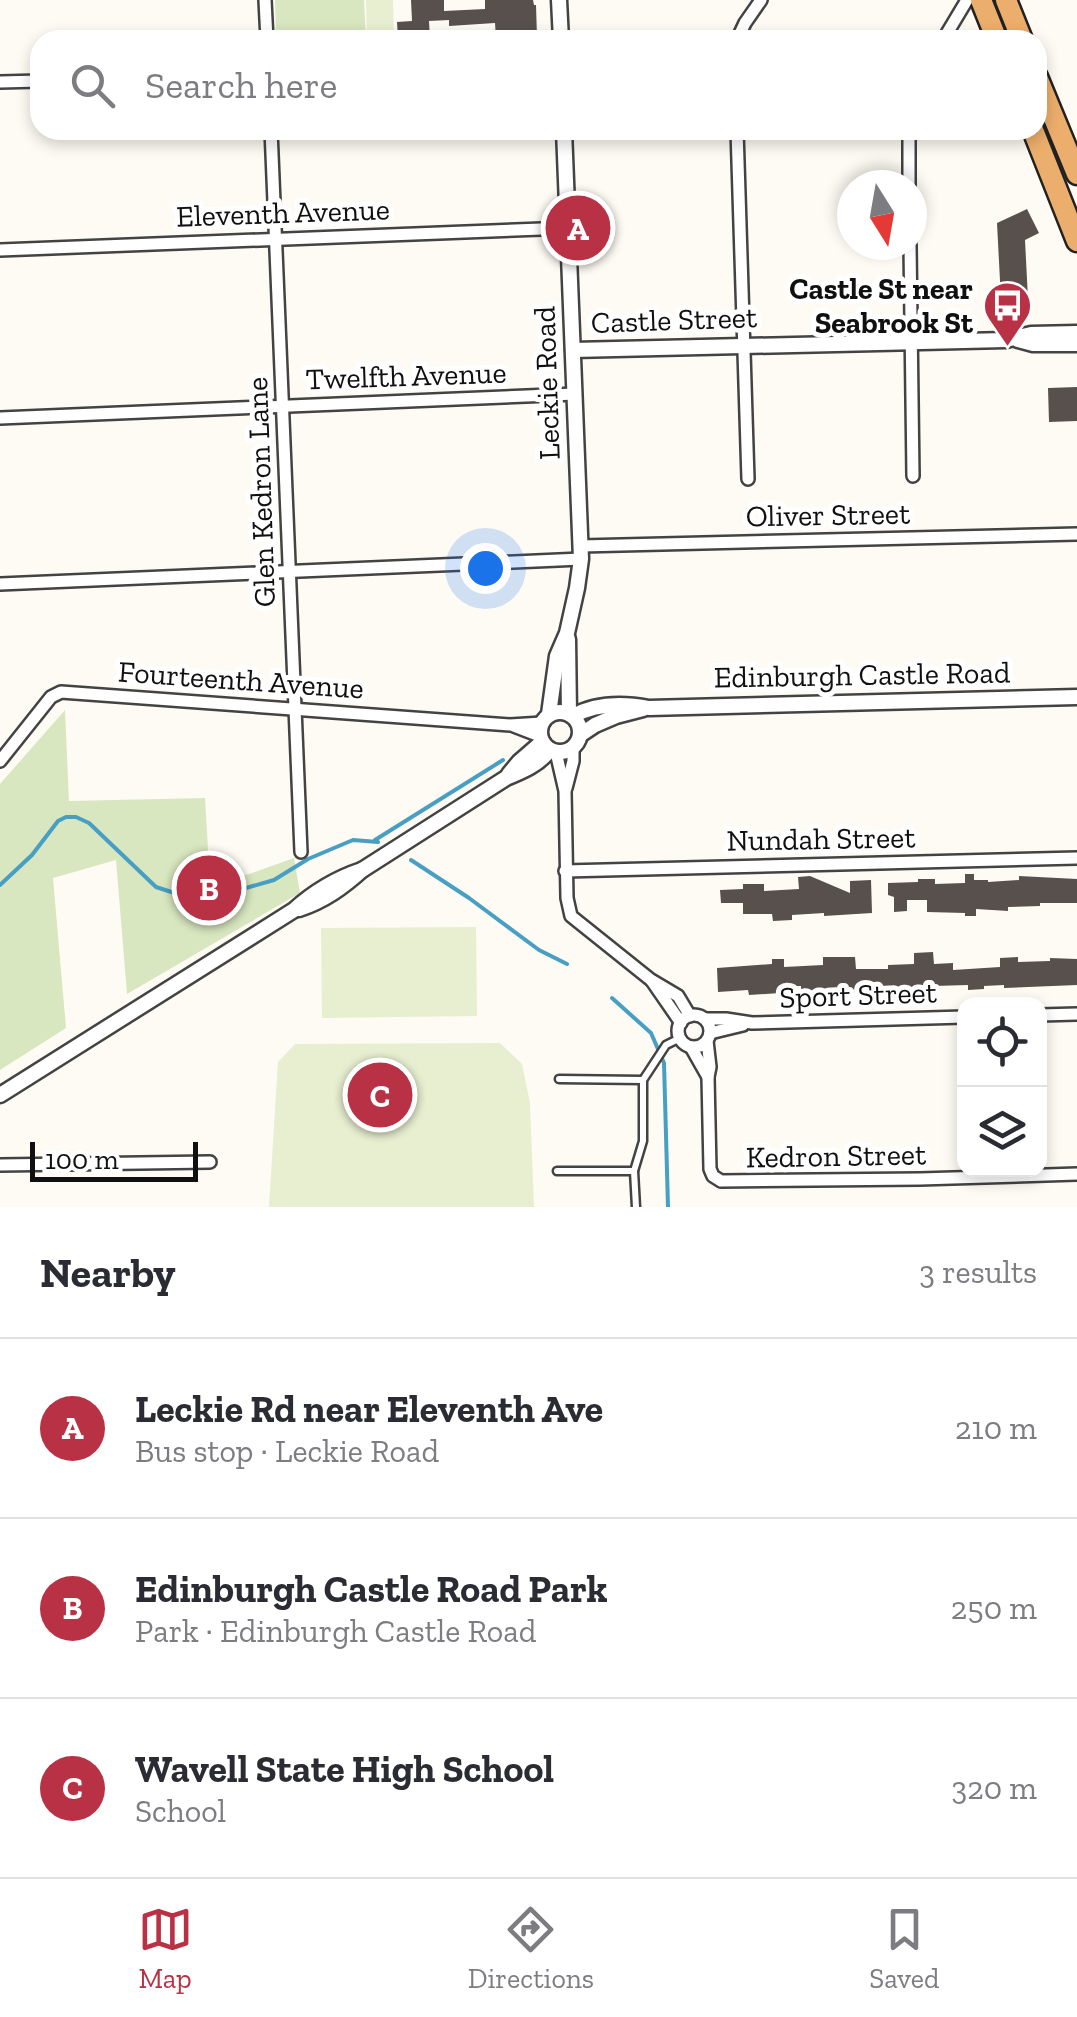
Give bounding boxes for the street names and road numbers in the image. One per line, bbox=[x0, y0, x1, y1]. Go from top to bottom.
street label: Eleventh Avenue bbox=[176, 191, 390, 235]
street label: Castle Street bbox=[590, 299, 758, 341]
street label: Leckie Road bbox=[526, 305, 568, 460]
street label: Twelfth Avenue bbox=[305, 355, 507, 397]
street label: Glen Kedron Lane bbox=[239, 376, 283, 608]
street label: Oliver Street bbox=[746, 496, 910, 534]
street label: Fourteenth Avenue bbox=[117, 653, 365, 707]
street label: Edinburgh Castle Road bbox=[713, 654, 1011, 696]
street label: Nundah Street bbox=[726, 819, 916, 859]
street label: Sport Street bbox=[779, 974, 937, 1016]
street label: Kedron Street bbox=[746, 1136, 926, 1176]

